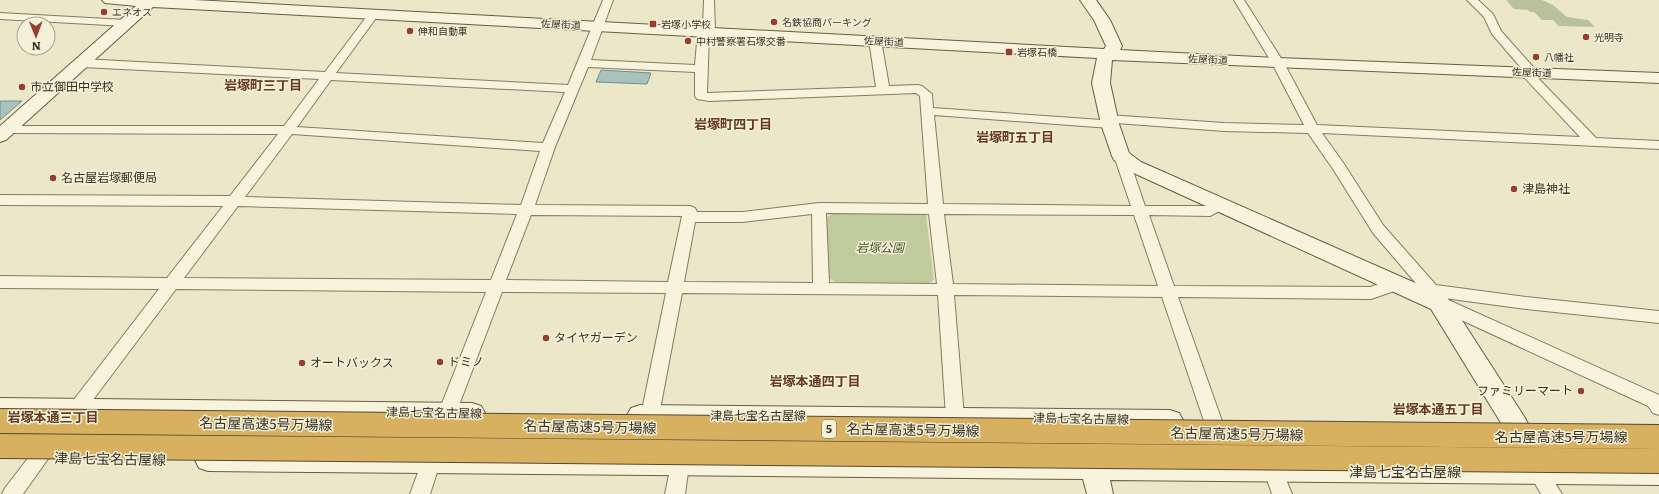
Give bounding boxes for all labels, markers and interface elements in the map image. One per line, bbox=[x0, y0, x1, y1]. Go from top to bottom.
place label: エネオス bbox=[112, 4, 152, 19]
marker: エネオス bbox=[99, 7, 109, 17]
place label: 名鉄協商パーキング bbox=[782, 14, 872, 29]
street label: 佐屋街道 bbox=[541, 15, 581, 32]
north arrow bbox=[16, 16, 56, 56]
place label: 岩塚小学校 bbox=[661, 16, 711, 31]
marker: 名鉄協商パーキング bbox=[769, 17, 779, 27]
marker: 岩塚小学校 bbox=[648, 19, 658, 29]
place label: 伸和自動車 bbox=[417, 23, 468, 38]
marker: 伸和自動車 bbox=[405, 26, 415, 36]
place label: 光明寺 bbox=[1594, 29, 1624, 44]
street label: 佐屋街道 bbox=[864, 32, 904, 49]
marker: 光明寺 bbox=[1581, 32, 1591, 42]
place label: 中村警察署石塚交番 bbox=[696, 33, 786, 48]
marker: 中村警察署石塚交番 bbox=[683, 36, 693, 46]
text: N bbox=[31, 39, 41, 55]
place label: 岩塚石橋 bbox=[1017, 44, 1057, 59]
marker: 岩塚石橋 bbox=[1004, 47, 1014, 57]
place label: 八幡社 bbox=[1544, 49, 1574, 64]
street label: 佐屋街道 bbox=[1188, 50, 1228, 67]
marker: 八幡社 bbox=[1531, 52, 1541, 62]
street label: 佐屋街道 bbox=[1512, 63, 1552, 80]
district label: 岩塚町三丁目 bbox=[224, 75, 302, 94]
place label: 市立御田中学校 bbox=[30, 77, 114, 95]
marker: 市立御田中学校 bbox=[17, 82, 27, 92]
district label: 岩塚町四丁目 bbox=[694, 114, 772, 133]
district label: 岩塚町五丁目 bbox=[976, 127, 1054, 146]
place label: 名古屋岩塚郵便局 bbox=[61, 168, 157, 186]
marker: 名古屋岩塚郵便局 bbox=[48, 173, 58, 183]
place label: 津島神社 bbox=[1522, 179, 1570, 197]
marker: 津島神社 bbox=[1509, 184, 1519, 194]
park label: 岩塚公園 bbox=[856, 238, 906, 256]
place label: タイヤガーデン bbox=[554, 328, 638, 346]
marker: タイヤガーデン bbox=[541, 333, 551, 343]
place label: ドミノ bbox=[448, 352, 484, 370]
place label: オートバックス bbox=[310, 353, 394, 371]
marker: ドミノ bbox=[435, 357, 445, 367]
marker: オートバックス bbox=[297, 358, 307, 368]
district label: 岩塚本通四丁目 bbox=[769, 371, 861, 390]
place label: ファミリーマート bbox=[1477, 381, 1573, 399]
marker: ファミリーマート bbox=[1576, 386, 1586, 396]
district label: 岩塚本通五丁目 bbox=[1392, 399, 1484, 418]
street label: 津島七宝名古屋線 bbox=[386, 402, 482, 422]
street label: 津島七宝名古屋線 bbox=[710, 406, 806, 424]
district label: 岩塚本通三丁目 bbox=[7, 407, 99, 426]
street label: 津島七宝名古屋線 bbox=[1033, 408, 1129, 428]
street label: 名古屋高速5号万場線 bbox=[199, 412, 333, 434]
street label: 名古屋高速5号万場線 bbox=[523, 415, 657, 437]
street label: 名古屋高速5号万場線 bbox=[846, 418, 980, 440]
road number: 5 bbox=[822, 420, 836, 438]
street label: 名古屋高速5号万場線 bbox=[1170, 422, 1304, 444]
street label: 名古屋高速5号万場線 bbox=[1494, 426, 1628, 446]
street label: 津島七宝名古屋線 bbox=[54, 447, 166, 469]
street label: 津島七宝名古屋線 bbox=[1349, 461, 1461, 481]

